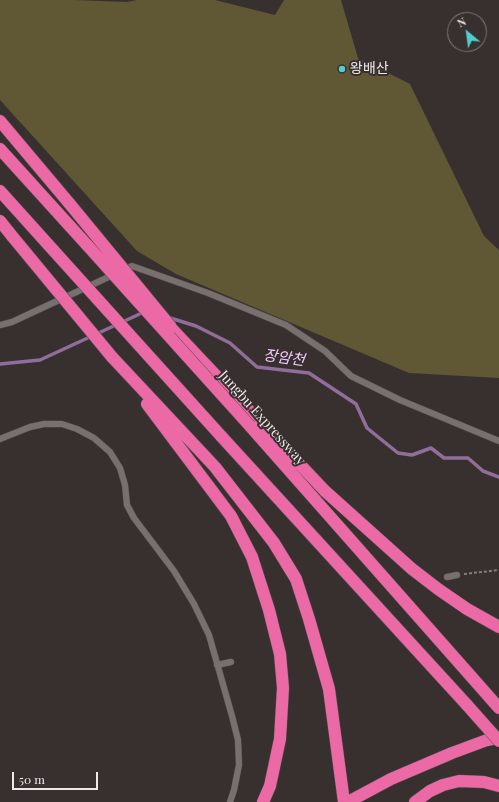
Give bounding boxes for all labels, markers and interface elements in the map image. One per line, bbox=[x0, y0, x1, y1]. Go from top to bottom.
north arrow bbox=[447, 12, 487, 52]
text: N bbox=[454, 13, 469, 30]
place label: 왕배산 bbox=[350, 61, 389, 77]
marker: 왕배산 bbox=[337, 64, 347, 74]
water label: 장암천 bbox=[262, 346, 306, 370]
street label: Jungbu Expressway bbox=[215, 367, 309, 469]
scale bar bbox=[14, 764, 100, 790]
text: 50 m bbox=[19, 771, 45, 787]

